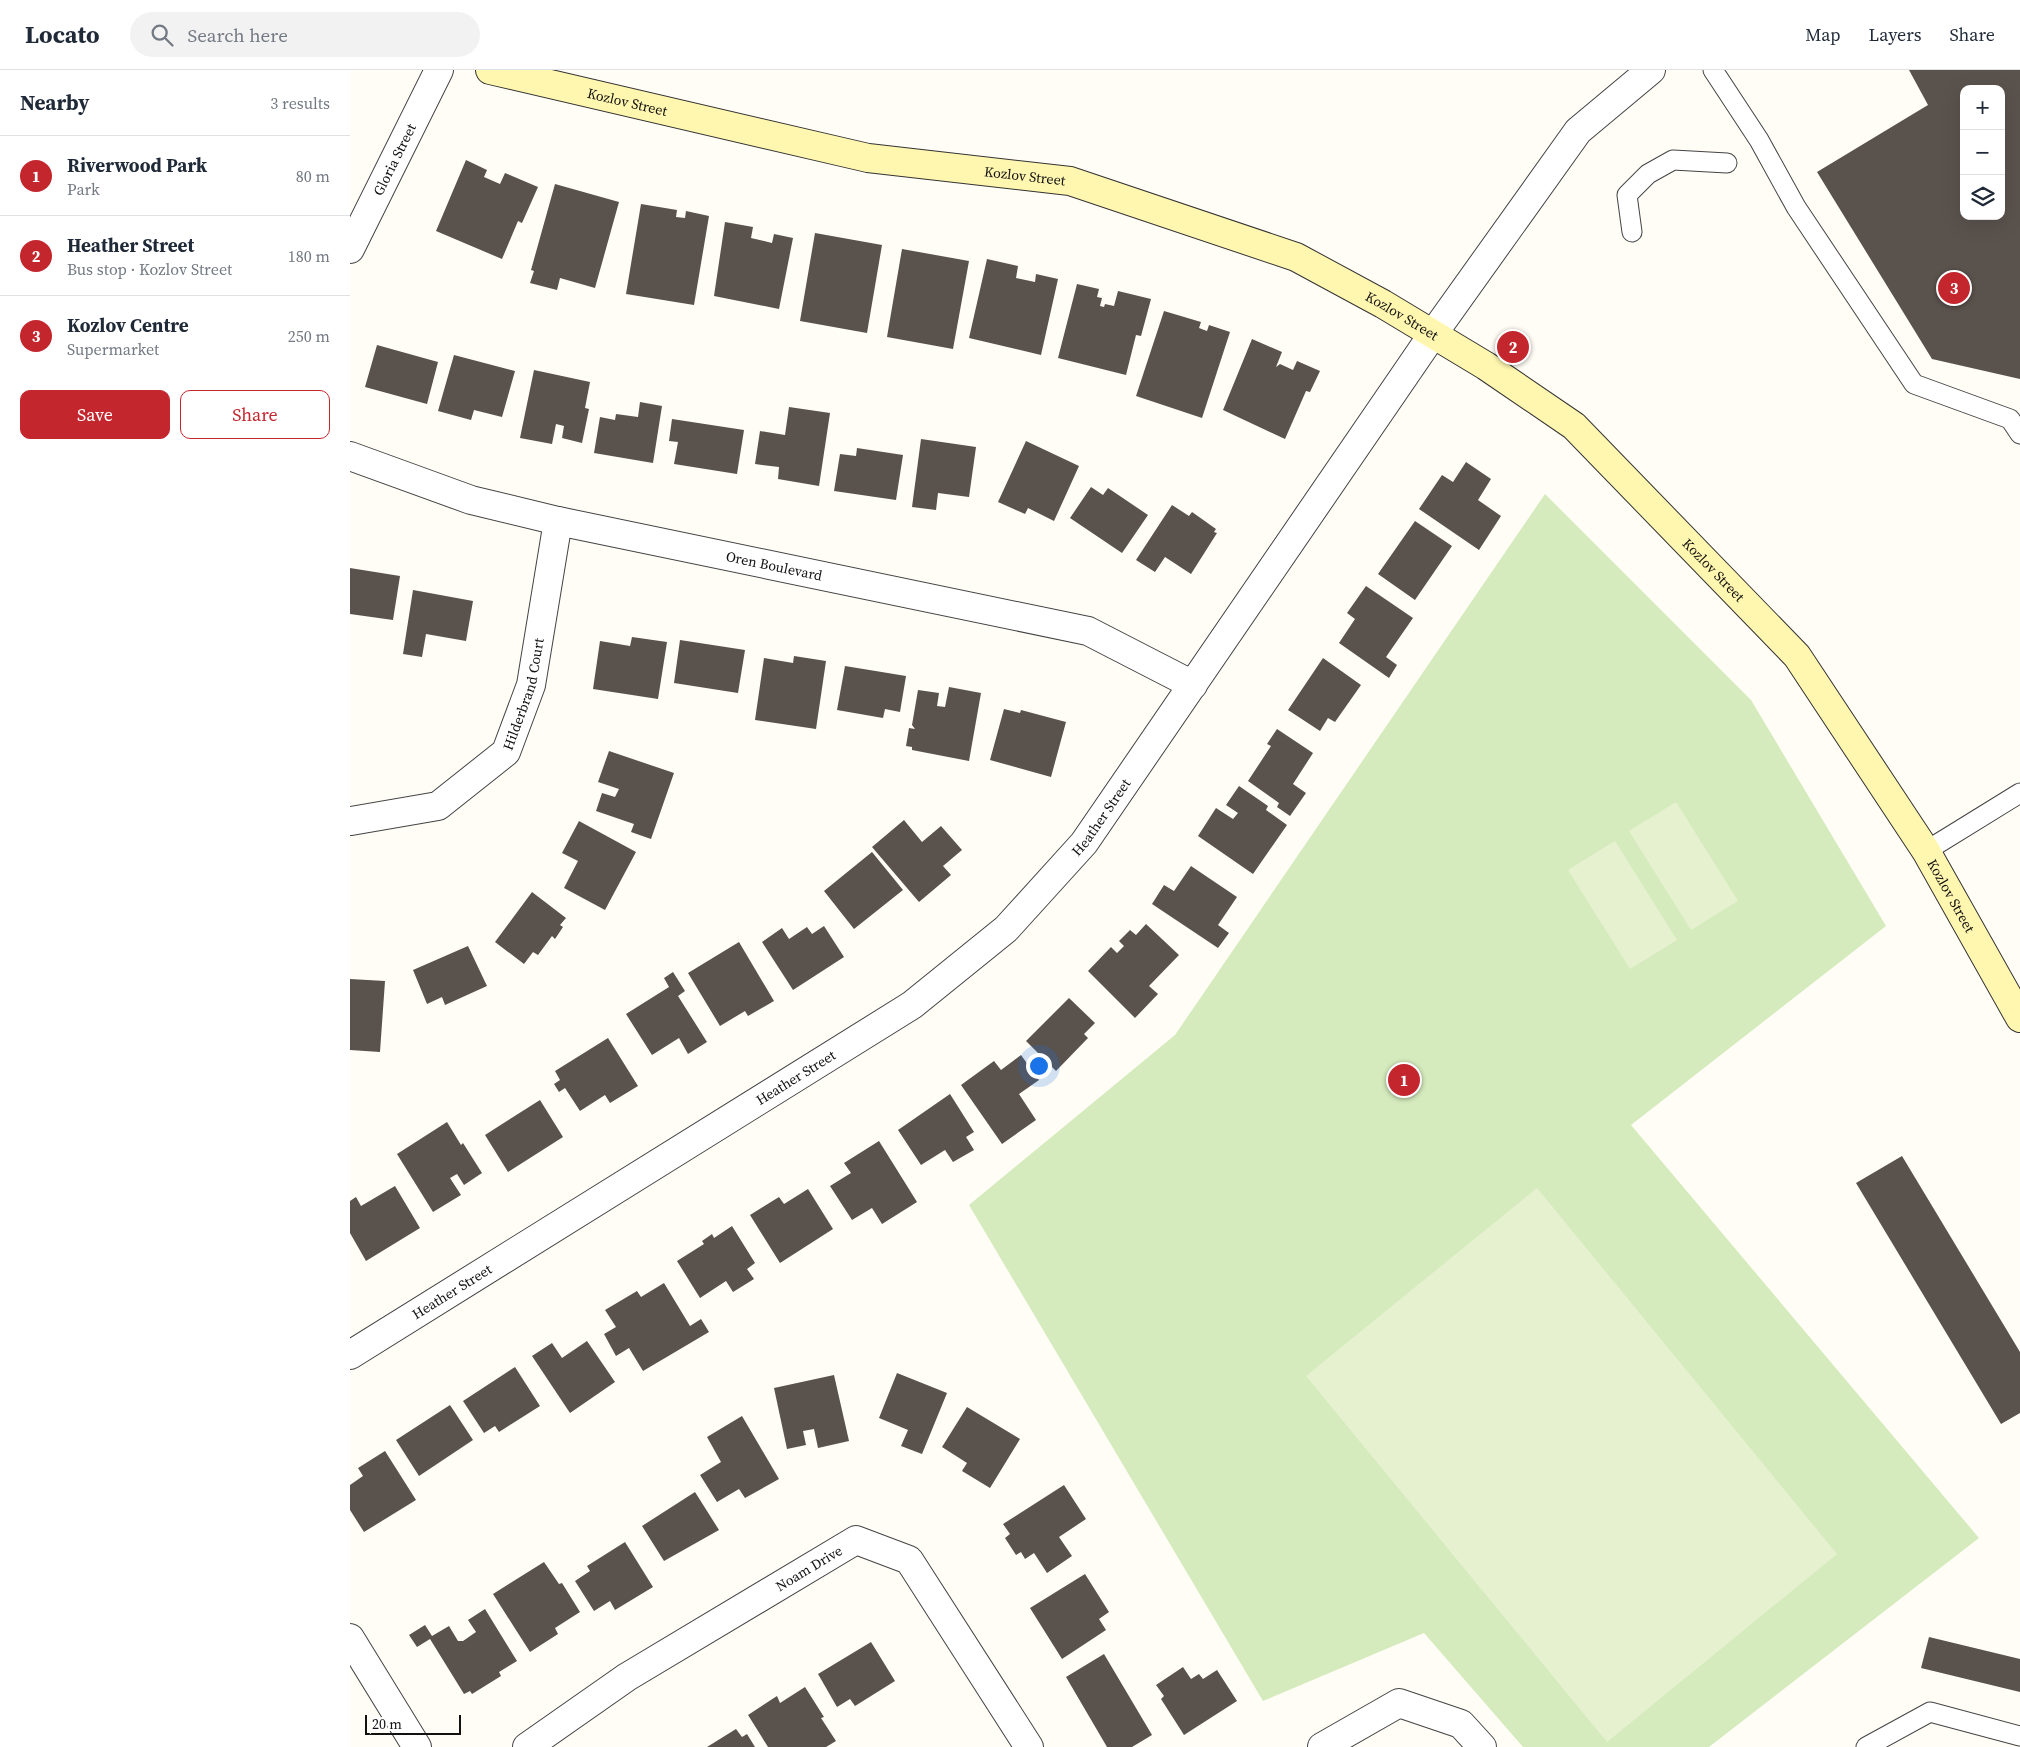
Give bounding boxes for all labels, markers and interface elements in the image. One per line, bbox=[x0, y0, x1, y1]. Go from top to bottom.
search box bbox=[130, 12, 480, 57]
text: Locato bbox=[25, 18, 100, 51]
icon: search bbox=[148, 21, 176, 49]
text: Search here bbox=[188, 22, 288, 48]
text: Map bbox=[1805, 22, 1840, 47]
text: Layers bbox=[1868, 22, 1921, 47]
text: Share bbox=[1949, 22, 1995, 47]
street label: Kozlov Street bbox=[585, 83, 670, 121]
map controls bbox=[1960, 85, 2005, 220]
button: + bbox=[1960, 85, 2005, 130]
text: Nearby bbox=[20, 88, 90, 117]
text: 3 results bbox=[270, 92, 330, 114]
street label: Gloria Street bbox=[368, 120, 421, 199]
button: − bbox=[1960, 130, 2005, 175]
text: Riverwood Park bbox=[67, 152, 207, 178]
street label: Kozlov Street bbox=[983, 161, 1067, 190]
text: 1 bbox=[32, 165, 40, 187]
text: 80 m bbox=[296, 165, 330, 187]
button: layers bbox=[1960, 175, 2005, 220]
text: Park bbox=[67, 178, 100, 200]
text: Heather Street bbox=[67, 232, 194, 258]
text: 2 bbox=[32, 245, 40, 267]
text: 180 m bbox=[288, 245, 330, 267]
text: Bus stop · Kozlov Street bbox=[67, 258, 232, 280]
pin: 3 bbox=[1938, 269, 1970, 307]
street label: Kozlov Street bbox=[1362, 286, 1443, 345]
text: Kozlov Centre bbox=[67, 312, 189, 338]
text: 3 bbox=[32, 325, 40, 347]
text: 250 m bbox=[288, 325, 330, 347]
pin: 2 bbox=[1497, 328, 1529, 366]
text: Supermarket bbox=[67, 338, 159, 360]
button: Save bbox=[20, 390, 170, 439]
button: Share bbox=[180, 390, 330, 439]
street label: Kozlov Street bbox=[1678, 534, 1749, 607]
street label: Oren Boulevard bbox=[724, 546, 824, 586]
street label: Hilderbrand Court bbox=[498, 636, 549, 753]
street label: Heather Street bbox=[1067, 774, 1136, 860]
street label: Kozlov Street bbox=[1922, 855, 1980, 937]
street label: Heather Street bbox=[752, 1045, 840, 1110]
your location bbox=[1026, 1053, 1052, 1079]
pin: 1 bbox=[1388, 1061, 1420, 1099]
street label: Heather Street bbox=[408, 1259, 496, 1324]
street label: Noam Drive bbox=[772, 1540, 846, 1596]
scale bar bbox=[365, 1712, 461, 1735]
text: 20 m bbox=[372, 1714, 402, 1734]

